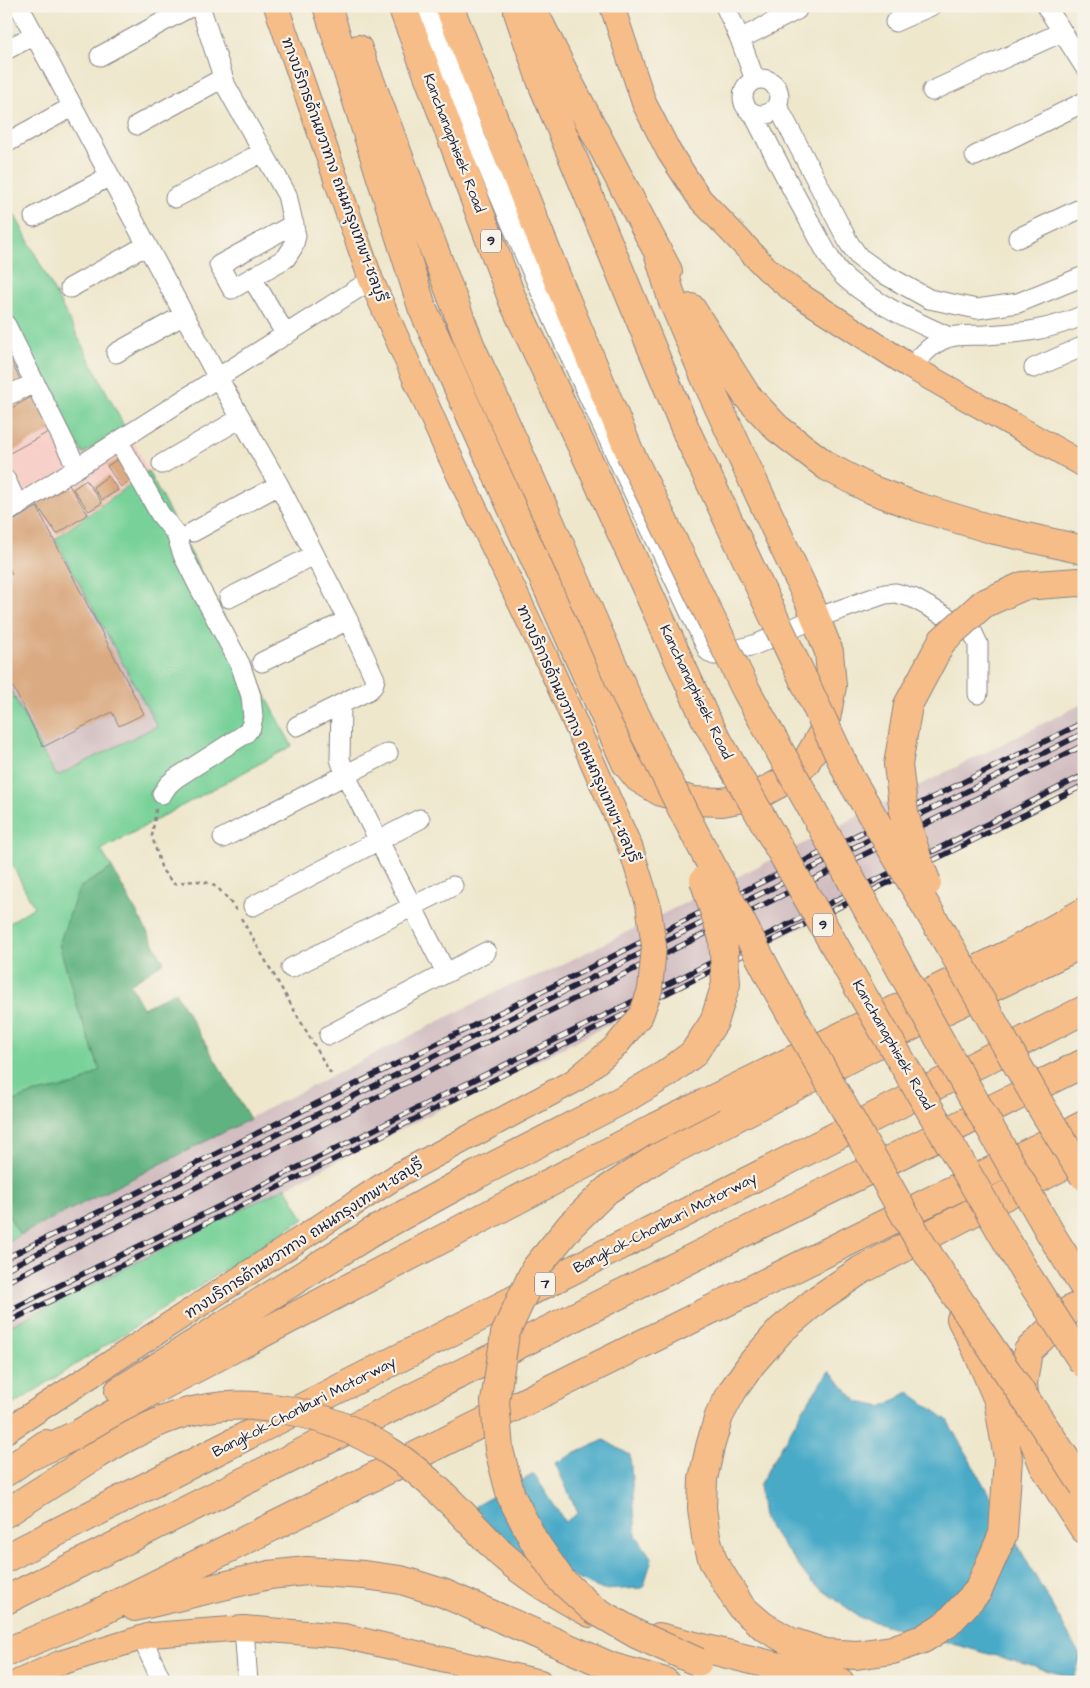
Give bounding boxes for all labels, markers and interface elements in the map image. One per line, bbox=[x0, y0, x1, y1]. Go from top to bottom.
street label: ทางบริการด้านขวาทาง ถนนกรุงเทพฯ-ชลบุรี bbox=[276, 35, 392, 306]
street label: Kanchanaphisek Road bbox=[418, 70, 490, 216]
road number: 9 bbox=[481, 230, 501, 252]
street label: ทางบริการด้านขวาทาง ถนนกรุงเทพฯ-ชลบุรี bbox=[511, 602, 645, 867]
street label: Kanchanaphisek Road bbox=[654, 621, 738, 763]
road number: 9 bbox=[813, 914, 833, 936]
street label: Kanchanaphisek Road bbox=[847, 976, 939, 1114]
street label: ทางบริการด้านขวาทาง ถนนกรุงเทพฯ-ชลบุรี bbox=[181, 1154, 428, 1324]
street label: Bangkok-Chonburi Motorway bbox=[570, 1168, 761, 1279]
road number: 7 bbox=[535, 1272, 555, 1296]
street label: Bangkok-Chonburi Motorway bbox=[209, 1352, 400, 1463]

